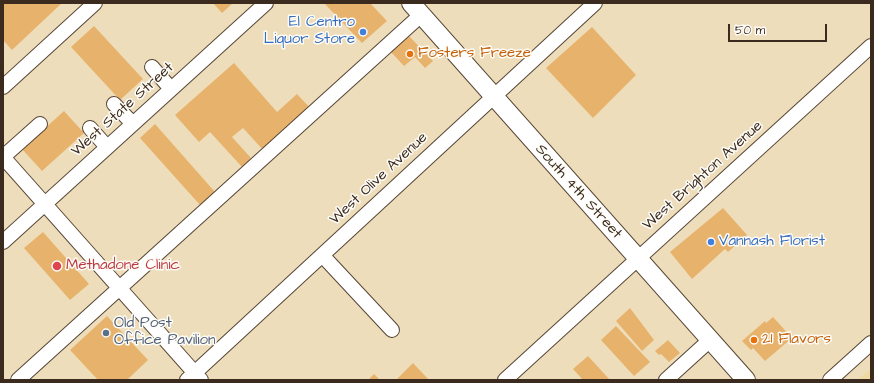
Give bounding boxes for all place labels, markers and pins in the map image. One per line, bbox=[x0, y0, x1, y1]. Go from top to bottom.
place label: El Centro Liquor Store bbox=[264, 14, 355, 49]
marker: El Centro Liquor Store bbox=[358, 27, 368, 37]
place label: Fosters Freeze bbox=[418, 45, 531, 63]
marker: Fosters Freeze bbox=[405, 49, 415, 59]
place label: Vannash Florist bbox=[719, 233, 825, 251]
marker: Vannash Florist bbox=[706, 237, 716, 247]
place label: Methadone Clinic bbox=[66, 257, 180, 275]
marker: Methadone Clinic bbox=[51, 260, 63, 272]
place label: Old Post Office Pavilion bbox=[114, 315, 216, 350]
marker: Old Post Office Pavilion bbox=[101, 328, 111, 338]
place label: 21 Flavors bbox=[762, 331, 831, 349]
marker: 21 Flavors bbox=[749, 335, 759, 345]

